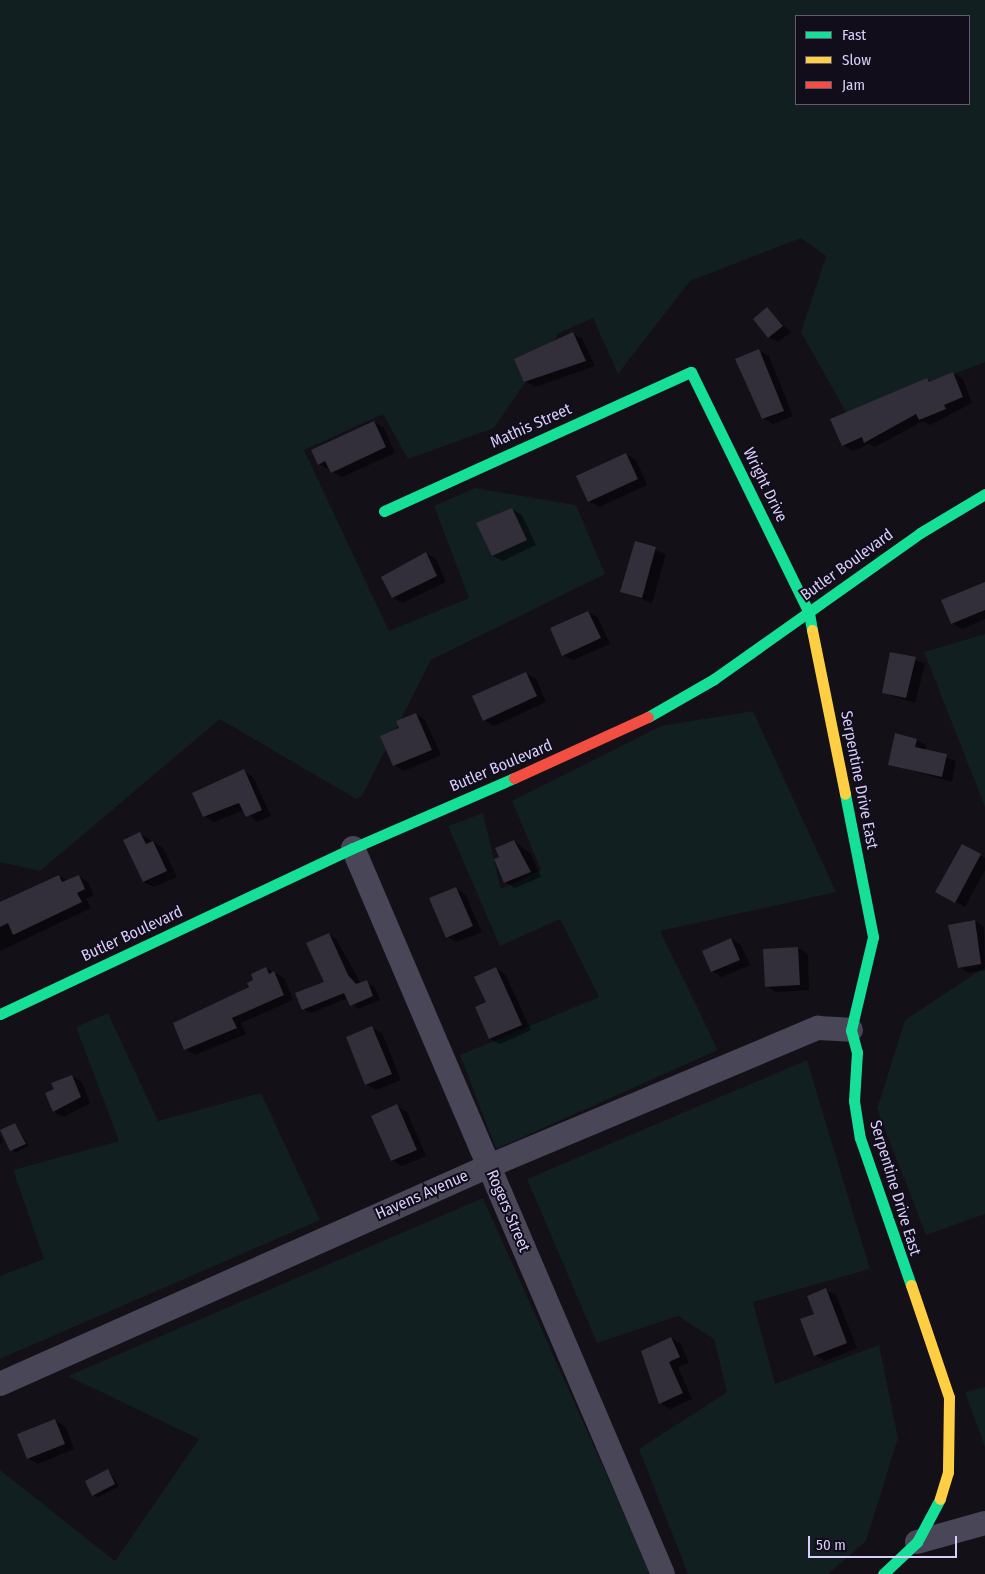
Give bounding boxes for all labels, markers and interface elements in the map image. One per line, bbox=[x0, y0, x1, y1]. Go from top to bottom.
legend bbox=[795, 15, 970, 105]
text: Fast bbox=[842, 26, 866, 44]
text: Slow bbox=[842, 51, 871, 69]
text: Jam bbox=[842, 76, 865, 94]
street label: Mathis Street bbox=[487, 400, 575, 452]
street label: Wright Drive bbox=[739, 445, 791, 525]
street label: Butler Boulevard bbox=[797, 525, 897, 605]
street label: Serpentine Drive East bbox=[836, 709, 882, 851]
street label: Butler Boulevard bbox=[447, 736, 555, 796]
street label: Butler Boulevard bbox=[78, 902, 186, 966]
street label: Serpentine Drive East bbox=[865, 1118, 925, 1258]
street label: Havens Avenue bbox=[373, 1166, 471, 1224]
street label: Rogers Street bbox=[482, 1167, 534, 1255]
scale bar bbox=[810, 1526, 959, 1558]
text: 50 m bbox=[816, 1536, 846, 1554]

